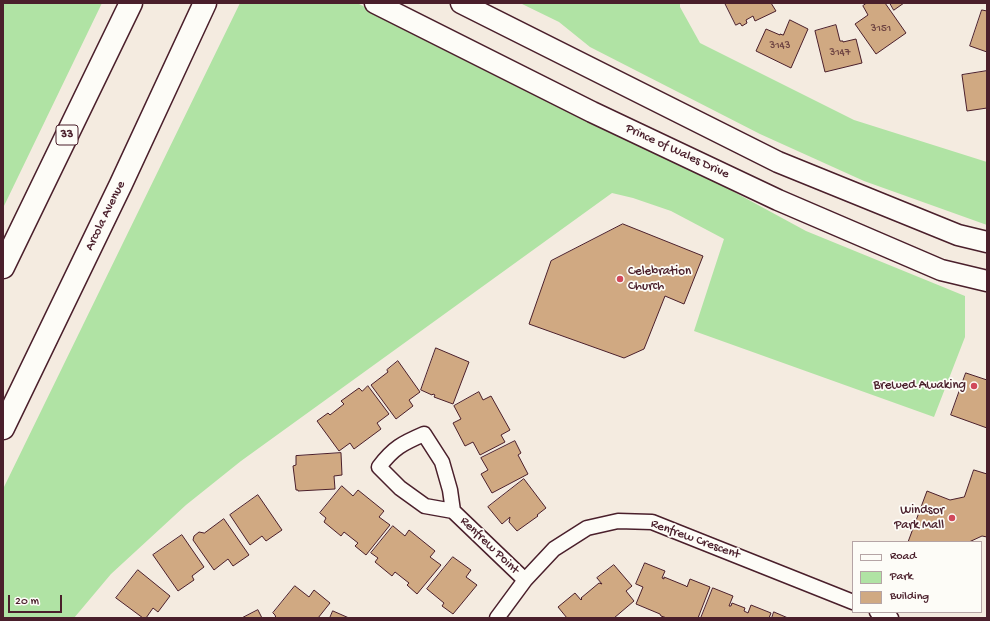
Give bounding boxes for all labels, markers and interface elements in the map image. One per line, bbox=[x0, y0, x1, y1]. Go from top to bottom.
house number: 3151 bbox=[871, 22, 891, 36]
house number: 3143 bbox=[769, 39, 791, 53]
house number: 3147 bbox=[829, 46, 851, 60]
street label: Prince of Wales Drive bbox=[623, 121, 731, 183]
road number: 33 bbox=[56, 125, 78, 145]
street label: Arcola Avenue bbox=[82, 179, 130, 253]
place label: Celebration Church bbox=[628, 264, 691, 295]
marker: Celebration Church bbox=[615, 274, 625, 284]
place label: Brewed Awaking bbox=[873, 378, 966, 394]
marker: Brewed Awaking bbox=[969, 381, 979, 391]
place label: Windsor Park Mall bbox=[894, 503, 944, 534]
marker: Windsor Park Mall bbox=[947, 513, 957, 523]
street label: Renfrew Point bbox=[456, 514, 522, 578]
street label: Renfrew Crescent bbox=[648, 517, 742, 563]
legend bbox=[852, 541, 982, 613]
text: Road bbox=[890, 550, 916, 564]
text: Park bbox=[890, 570, 913, 584]
scale bar bbox=[10, 587, 64, 613]
text: Building bbox=[890, 590, 929, 604]
text: 20 m bbox=[15, 595, 39, 609]

